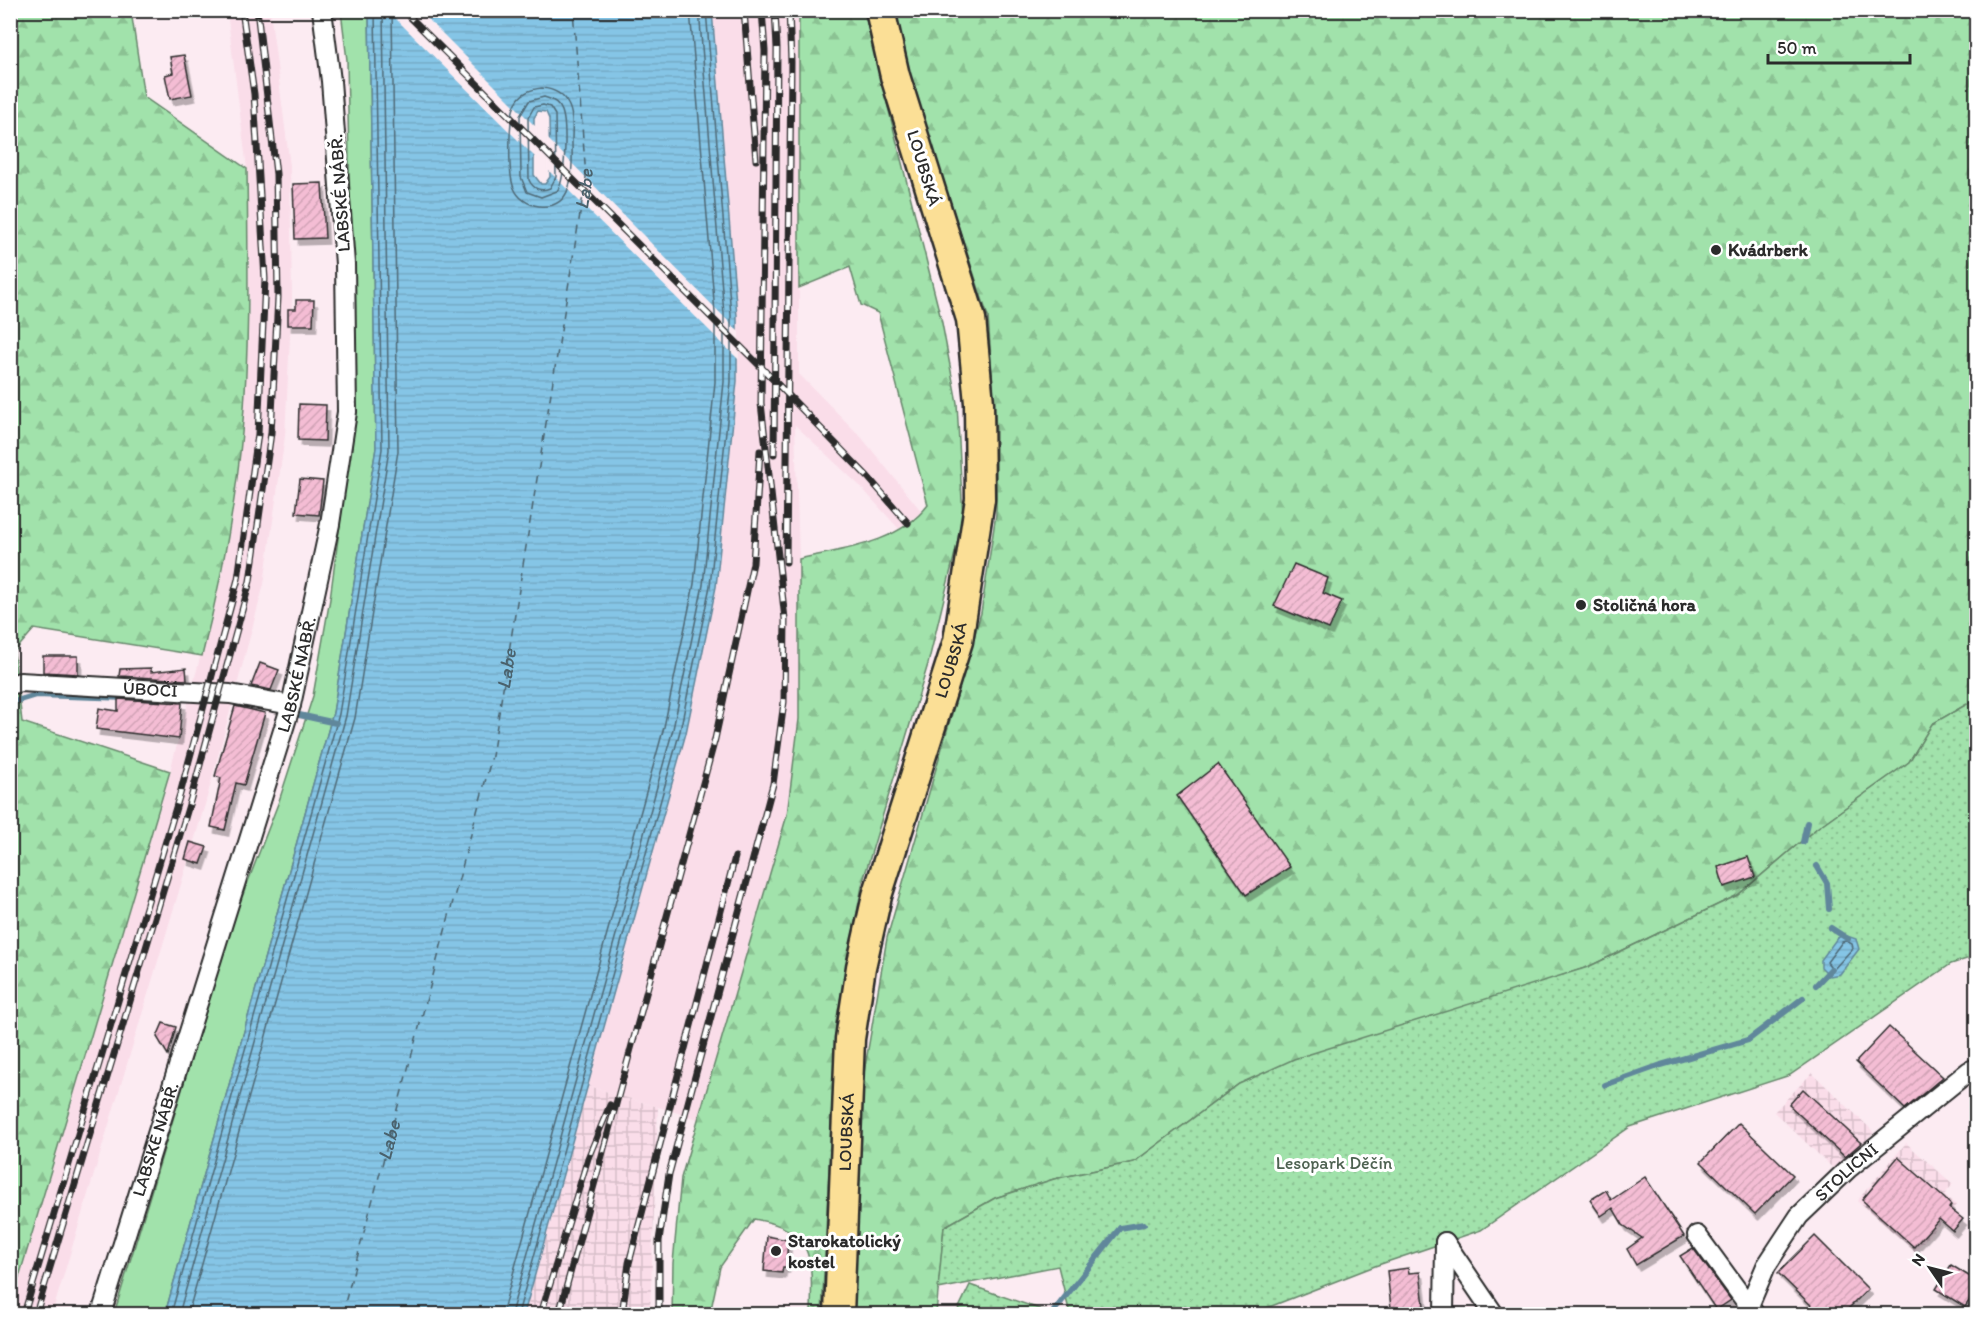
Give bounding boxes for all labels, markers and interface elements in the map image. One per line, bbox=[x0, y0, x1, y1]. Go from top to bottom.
scale bar bbox=[1768, 27, 1910, 65]
text: 50 m bbox=[1777, 37, 1817, 59]
street label: LOUBSKÁ bbox=[902, 127, 946, 209]
street label: LABSKÉ NÁBŘ. bbox=[325, 133, 355, 253]
water label: Labe bbox=[569, 167, 598, 211]
place label: Kvádrberk bbox=[1728, 239, 1808, 261]
marker: Kvádrberk bbox=[1709, 243, 1723, 257]
place label: Stoličná hora bbox=[1593, 594, 1696, 616]
marker: Stoličná hora bbox=[1574, 598, 1588, 612]
street label: LABSKÉ NÁBŘ. bbox=[272, 614, 321, 735]
street label: LOUBSKÁ bbox=[929, 620, 972, 701]
water label: Labe bbox=[491, 646, 521, 691]
street label: ÚBOČÍ bbox=[122, 677, 178, 702]
street label: LABSKÉ NÁBŘ. bbox=[127, 1079, 184, 1199]
street label: LOUBSKÁ bbox=[834, 1092, 859, 1172]
water label: Labe bbox=[372, 1116, 406, 1163]
street label: STOLIČNÍ bbox=[1810, 1138, 1883, 1206]
park label: Lesopark Děčín bbox=[1276, 1152, 1393, 1174]
place label: Starokatolický kostel bbox=[788, 1230, 901, 1273]
north arrow bbox=[1900, 1238, 1960, 1298]
marker: Starokatolický kostel bbox=[769, 1244, 783, 1258]
text: N bbox=[1907, 1250, 1929, 1270]

